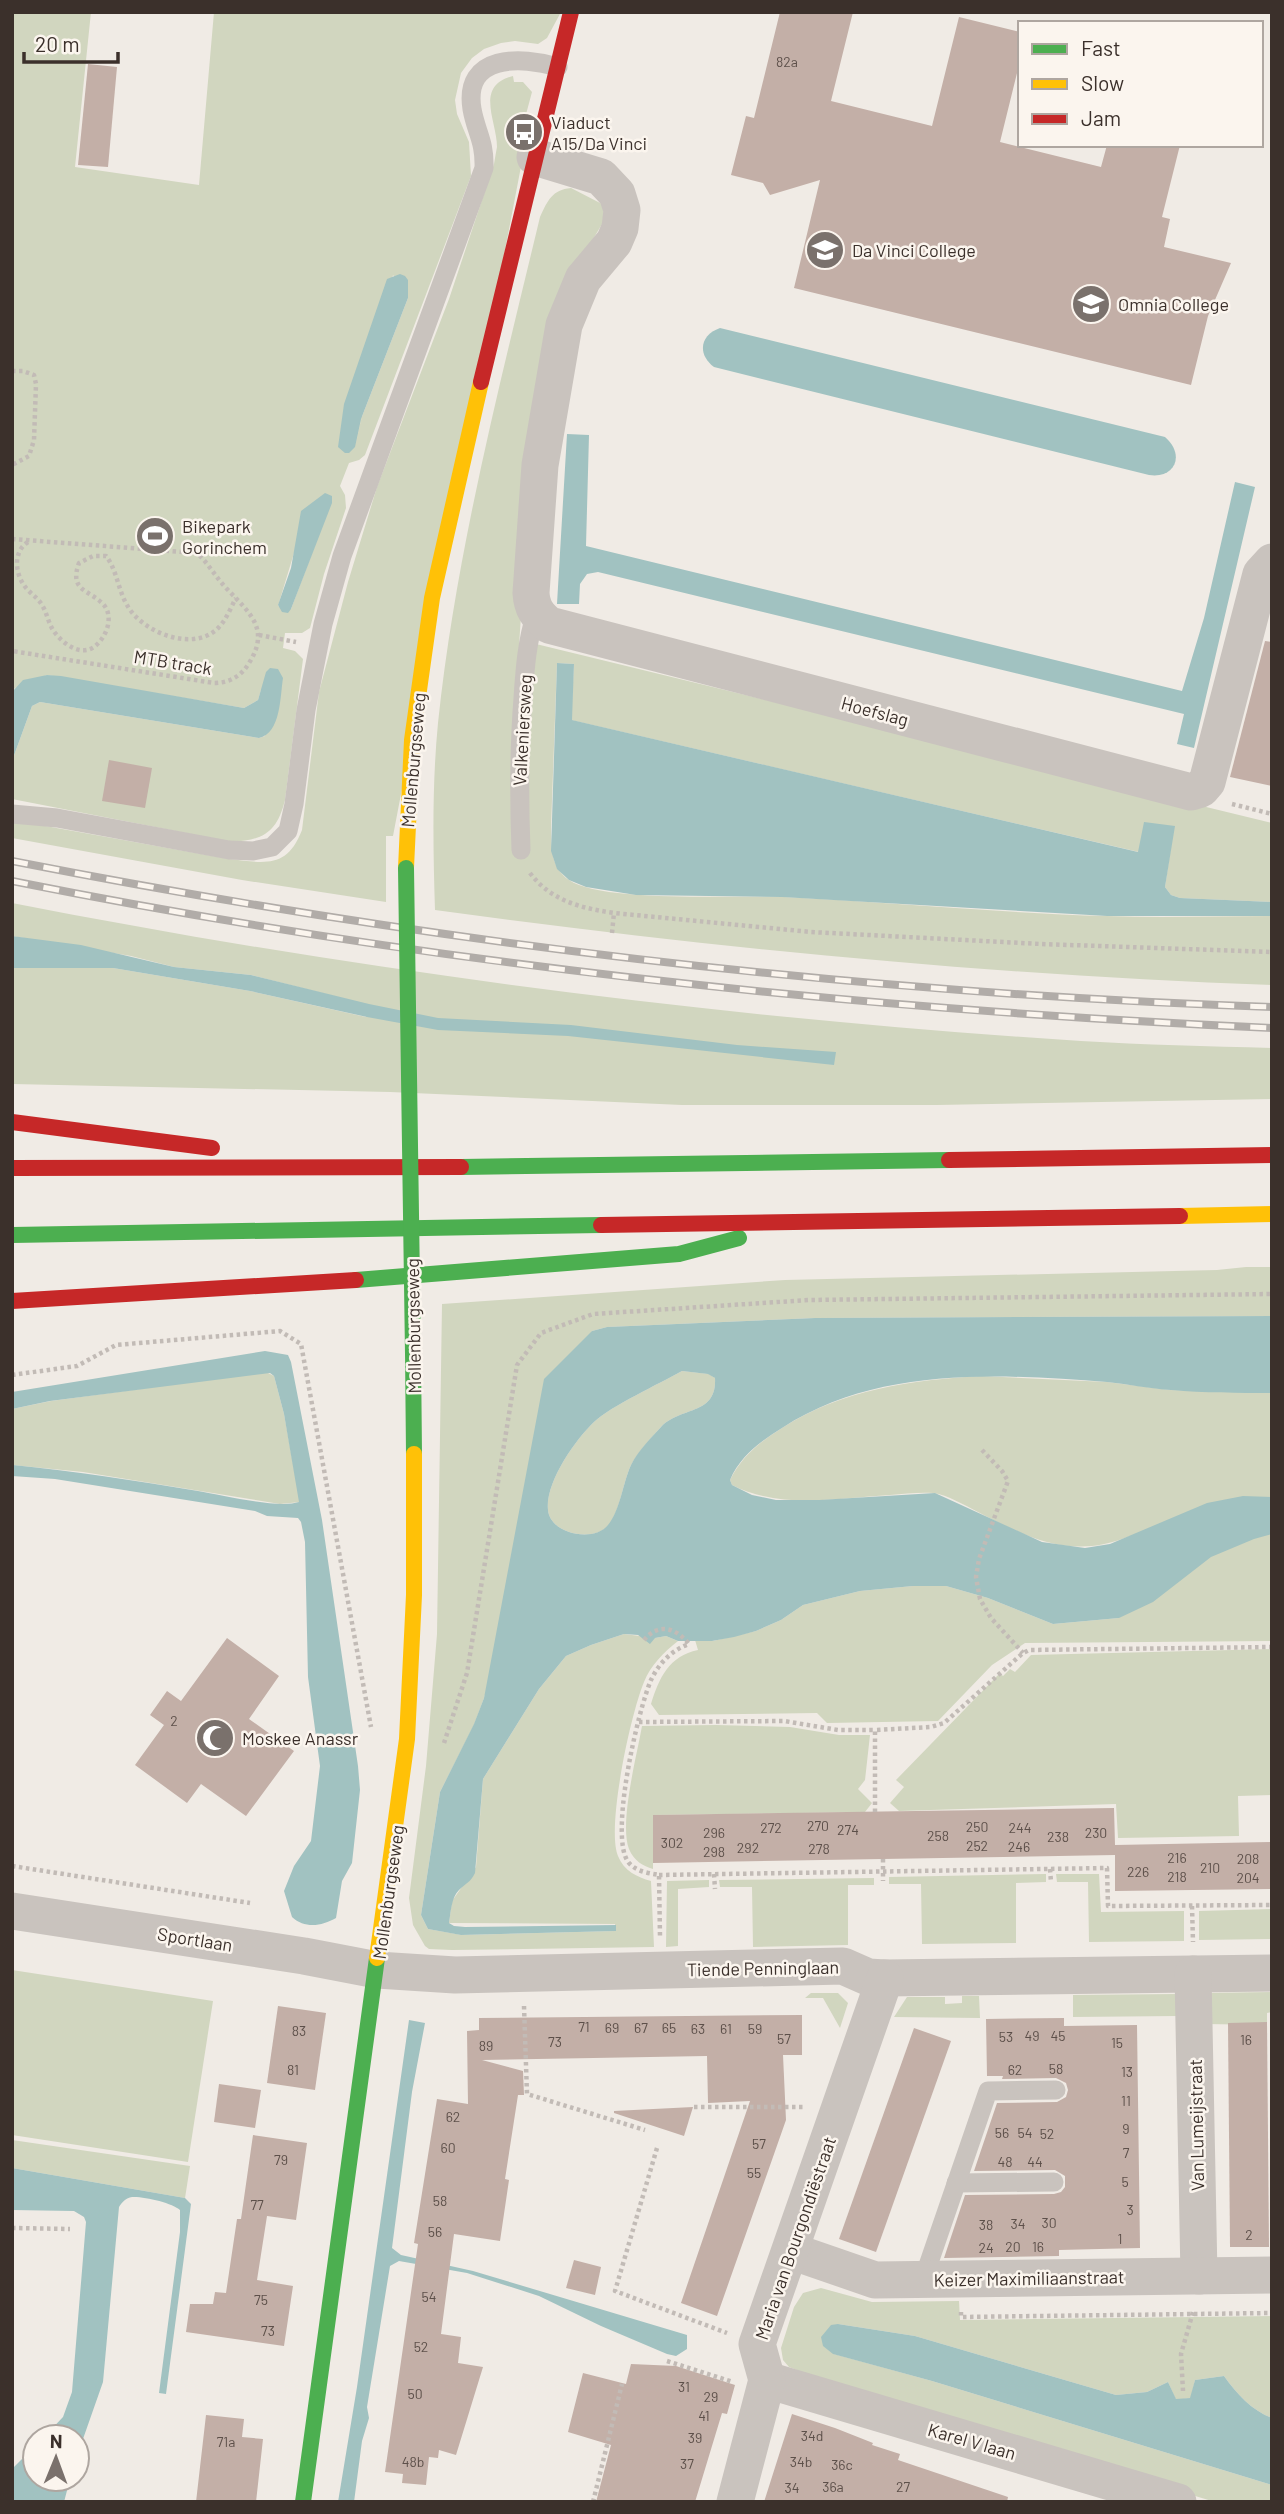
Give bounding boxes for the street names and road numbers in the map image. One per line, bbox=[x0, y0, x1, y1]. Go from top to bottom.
street label: MTB track bbox=[132, 645, 214, 679]
street label: Valkeniersweg bbox=[508, 674, 536, 786]
street label: Hoefslag bbox=[839, 691, 911, 731]
street label: Mollenburgseweg bbox=[396, 692, 430, 828]
street label: Mollenburgseweg bbox=[401, 1258, 425, 1394]
street label: Mollenburgseweg bbox=[368, 1823, 408, 1961]
street label: Sportlaan bbox=[156, 1922, 234, 1956]
street label: Tiende Penninglaan bbox=[687, 1956, 839, 1980]
street label: Van Lumeijstraat bbox=[1184, 2059, 1208, 2191]
street label: Maria van Bourgondiëstraat bbox=[750, 2134, 840, 2342]
street label: Keizer Maximiliaanstraat bbox=[933, 2265, 1125, 2291]
street label: Karel V laan bbox=[926, 2418, 1018, 2464]

